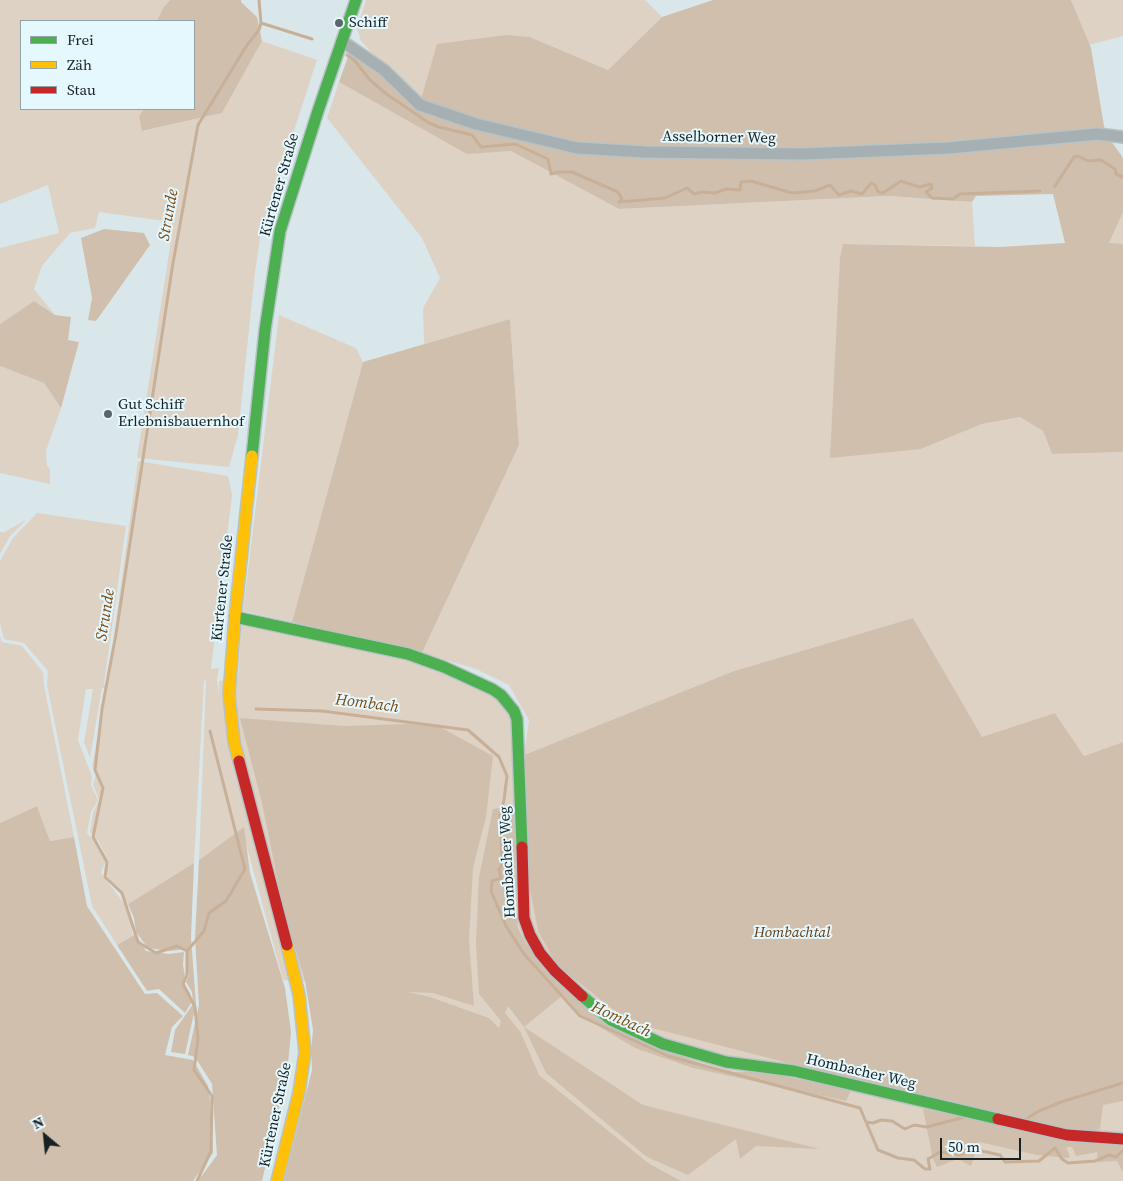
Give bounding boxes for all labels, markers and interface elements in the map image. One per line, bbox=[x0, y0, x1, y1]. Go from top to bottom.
place label: Schiff bbox=[349, 14, 387, 32]
marker: Schiff bbox=[333, 17, 345, 29]
legend bbox=[20, 20, 195, 110]
text: Frei bbox=[67, 29, 94, 50]
text: Zäh bbox=[67, 54, 92, 75]
text: Stau bbox=[67, 79, 96, 100]
street label: Asselborner Weg bbox=[662, 128, 776, 148]
street label: Kürtener Straße bbox=[257, 131, 303, 239]
water label: Strunde bbox=[155, 188, 183, 242]
place label: Gut Schiff Erlebnisbauernhof bbox=[118, 396, 244, 431]
marker: Gut Schiff Erlebnisbauernhof bbox=[102, 408, 114, 420]
street label: Kürtener Straße bbox=[208, 534, 238, 642]
water label: Strunde bbox=[92, 588, 120, 642]
water label: Hombach bbox=[334, 691, 400, 717]
street label: Hombacher Weg bbox=[496, 806, 520, 918]
park label: Hombachtal bbox=[754, 924, 830, 942]
water label: Hombach bbox=[588, 998, 654, 1042]
street label: Hombacher Weg bbox=[804, 1051, 918, 1093]
street label: Kürtener Straße bbox=[256, 1061, 296, 1169]
north arrow bbox=[20, 1111, 70, 1161]
text: N bbox=[29, 1112, 47, 1134]
scale bar bbox=[943, 1128, 1024, 1160]
text: 50 m bbox=[948, 1136, 980, 1157]

